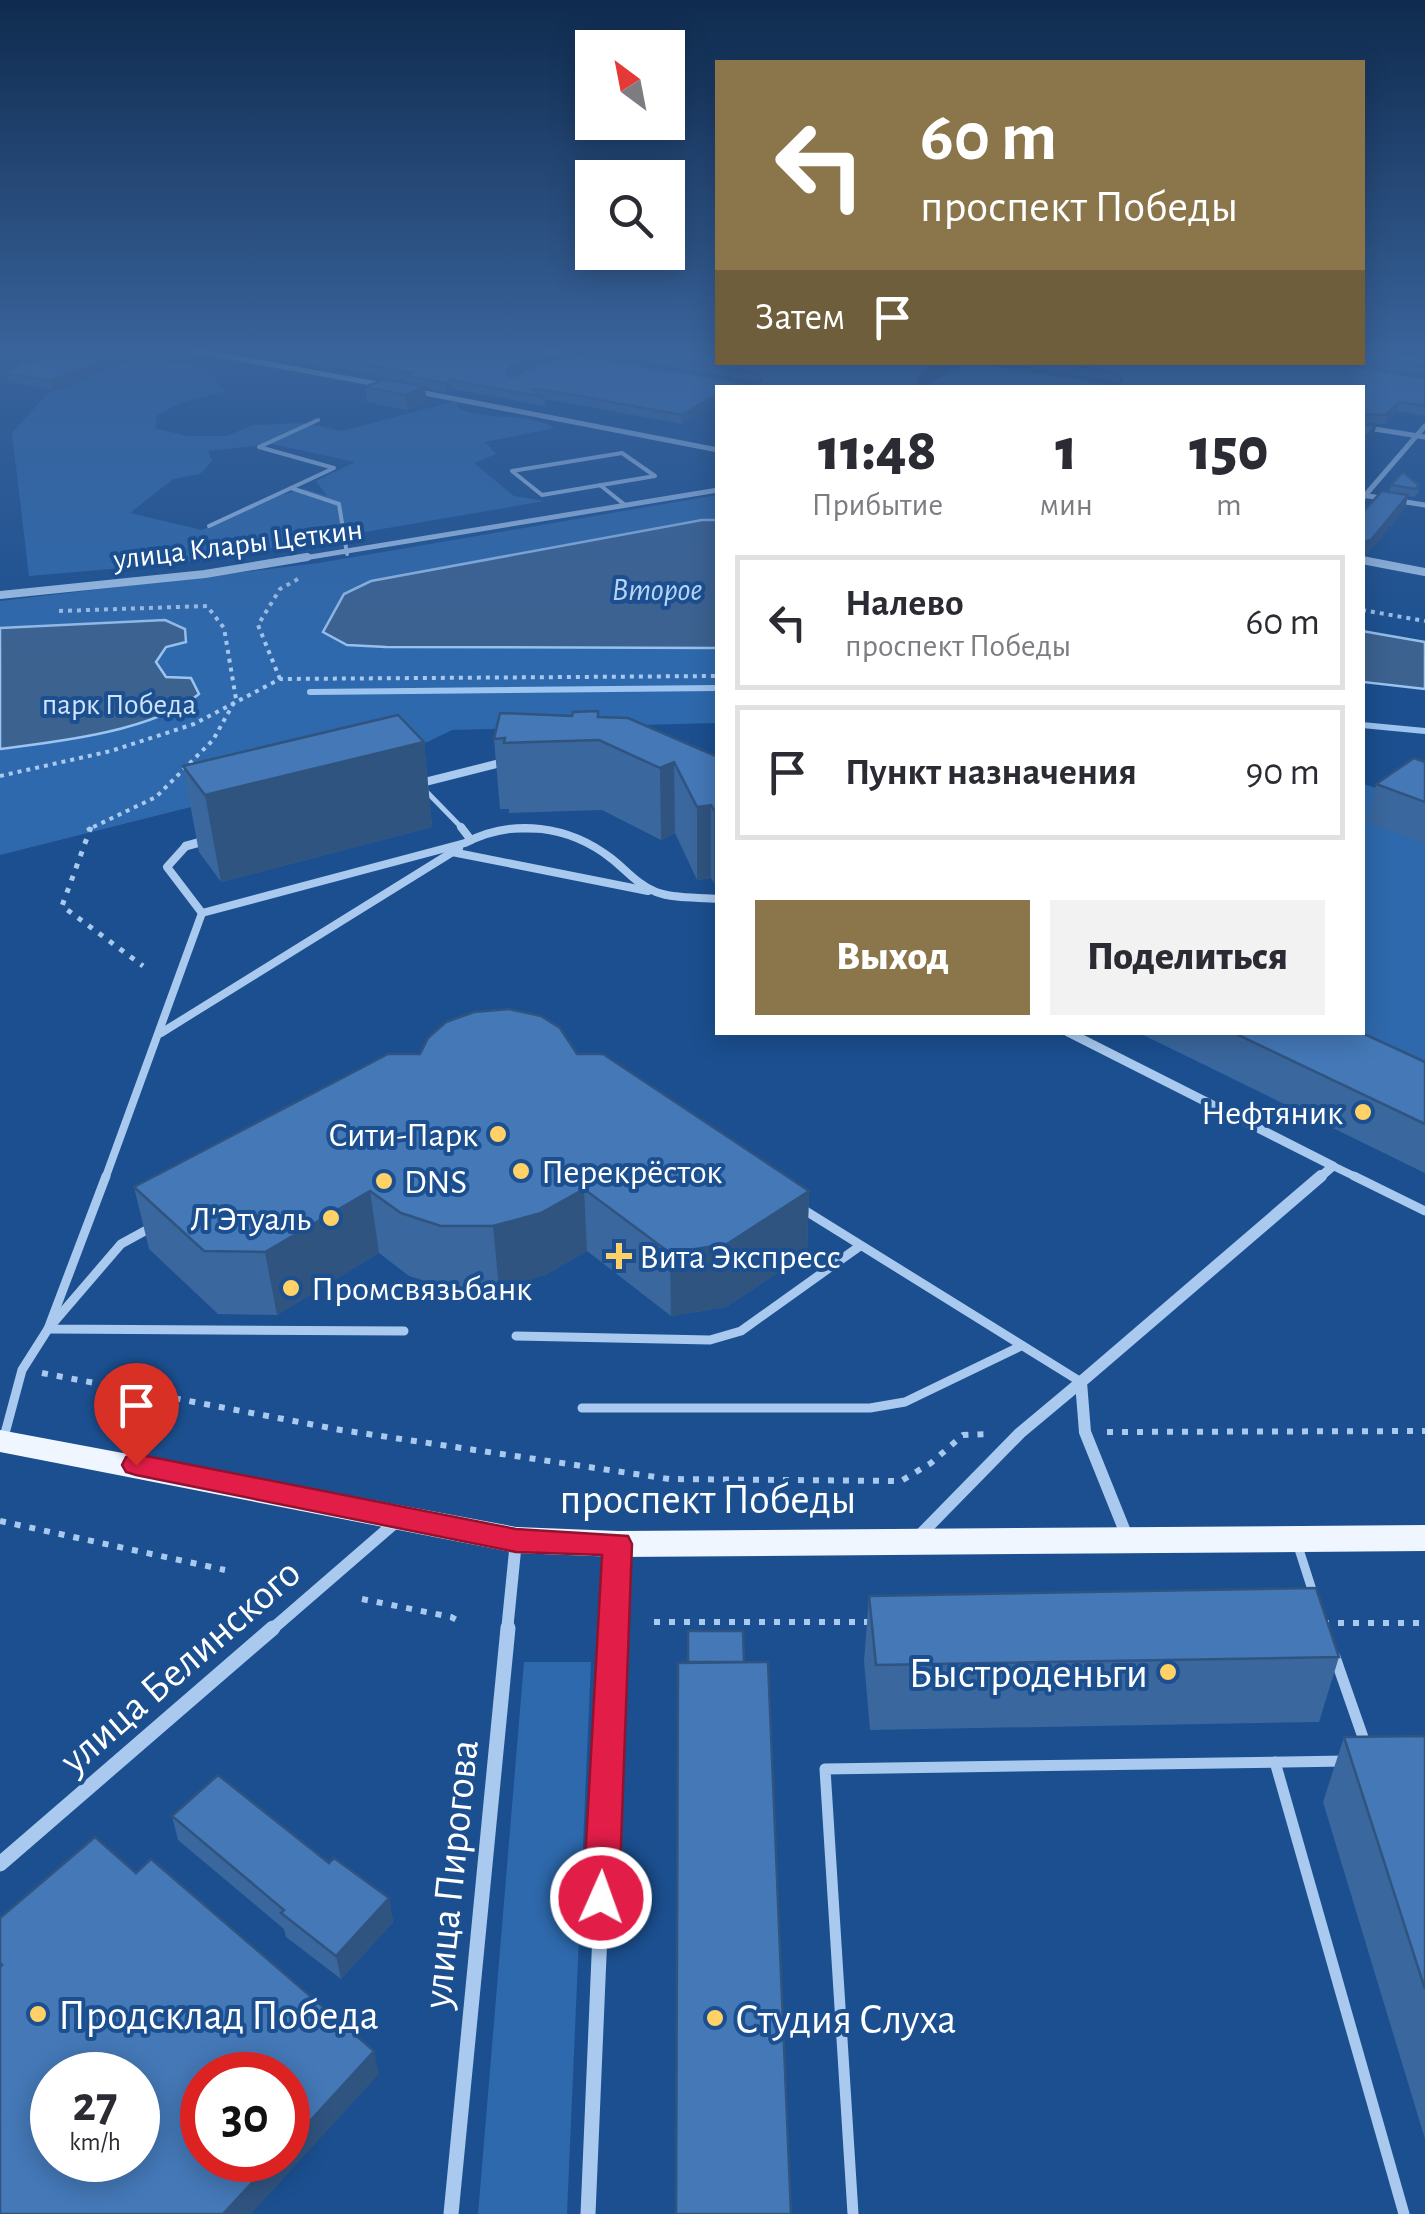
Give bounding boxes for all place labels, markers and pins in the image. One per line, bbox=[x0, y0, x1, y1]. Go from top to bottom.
place label: Нефтяник bbox=[1201, 1096, 1343, 1131]
marker: Нефтяник bbox=[1352, 1101, 1374, 1123]
place label: Сити-Парк bbox=[328, 1118, 478, 1153]
marker: Сити-Парк bbox=[487, 1123, 509, 1145]
place label: Перекрёсток bbox=[541, 1155, 722, 1190]
marker: Перекрёсток bbox=[510, 1160, 532, 1182]
place label: DNS bbox=[404, 1165, 467, 1200]
marker: DNS bbox=[373, 1170, 395, 1192]
place label: Л'Этуаль bbox=[190, 1202, 311, 1237]
marker: Л'Этуаль bbox=[320, 1207, 342, 1229]
place label: Вита Экспресс bbox=[639, 1240, 841, 1275]
marker: Вита Экспресс bbox=[608, 1245, 630, 1267]
place label: Промсвязьбанк bbox=[311, 1272, 532, 1307]
marker: Промсвязьбанк bbox=[280, 1277, 302, 1299]
pin bbox=[94, 1363, 179, 1466]
place label: Быстроденьги bbox=[909, 1653, 1148, 1695]
marker: Быстроденьги bbox=[1157, 1661, 1179, 1683]
place label: Продсклад Победа bbox=[58, 1995, 379, 2037]
place label: Студия Слуха bbox=[735, 1999, 956, 2041]
marker: Продсклад Победа bbox=[27, 2003, 49, 2025]
marker: Студия Слуха bbox=[704, 2007, 726, 2029]

